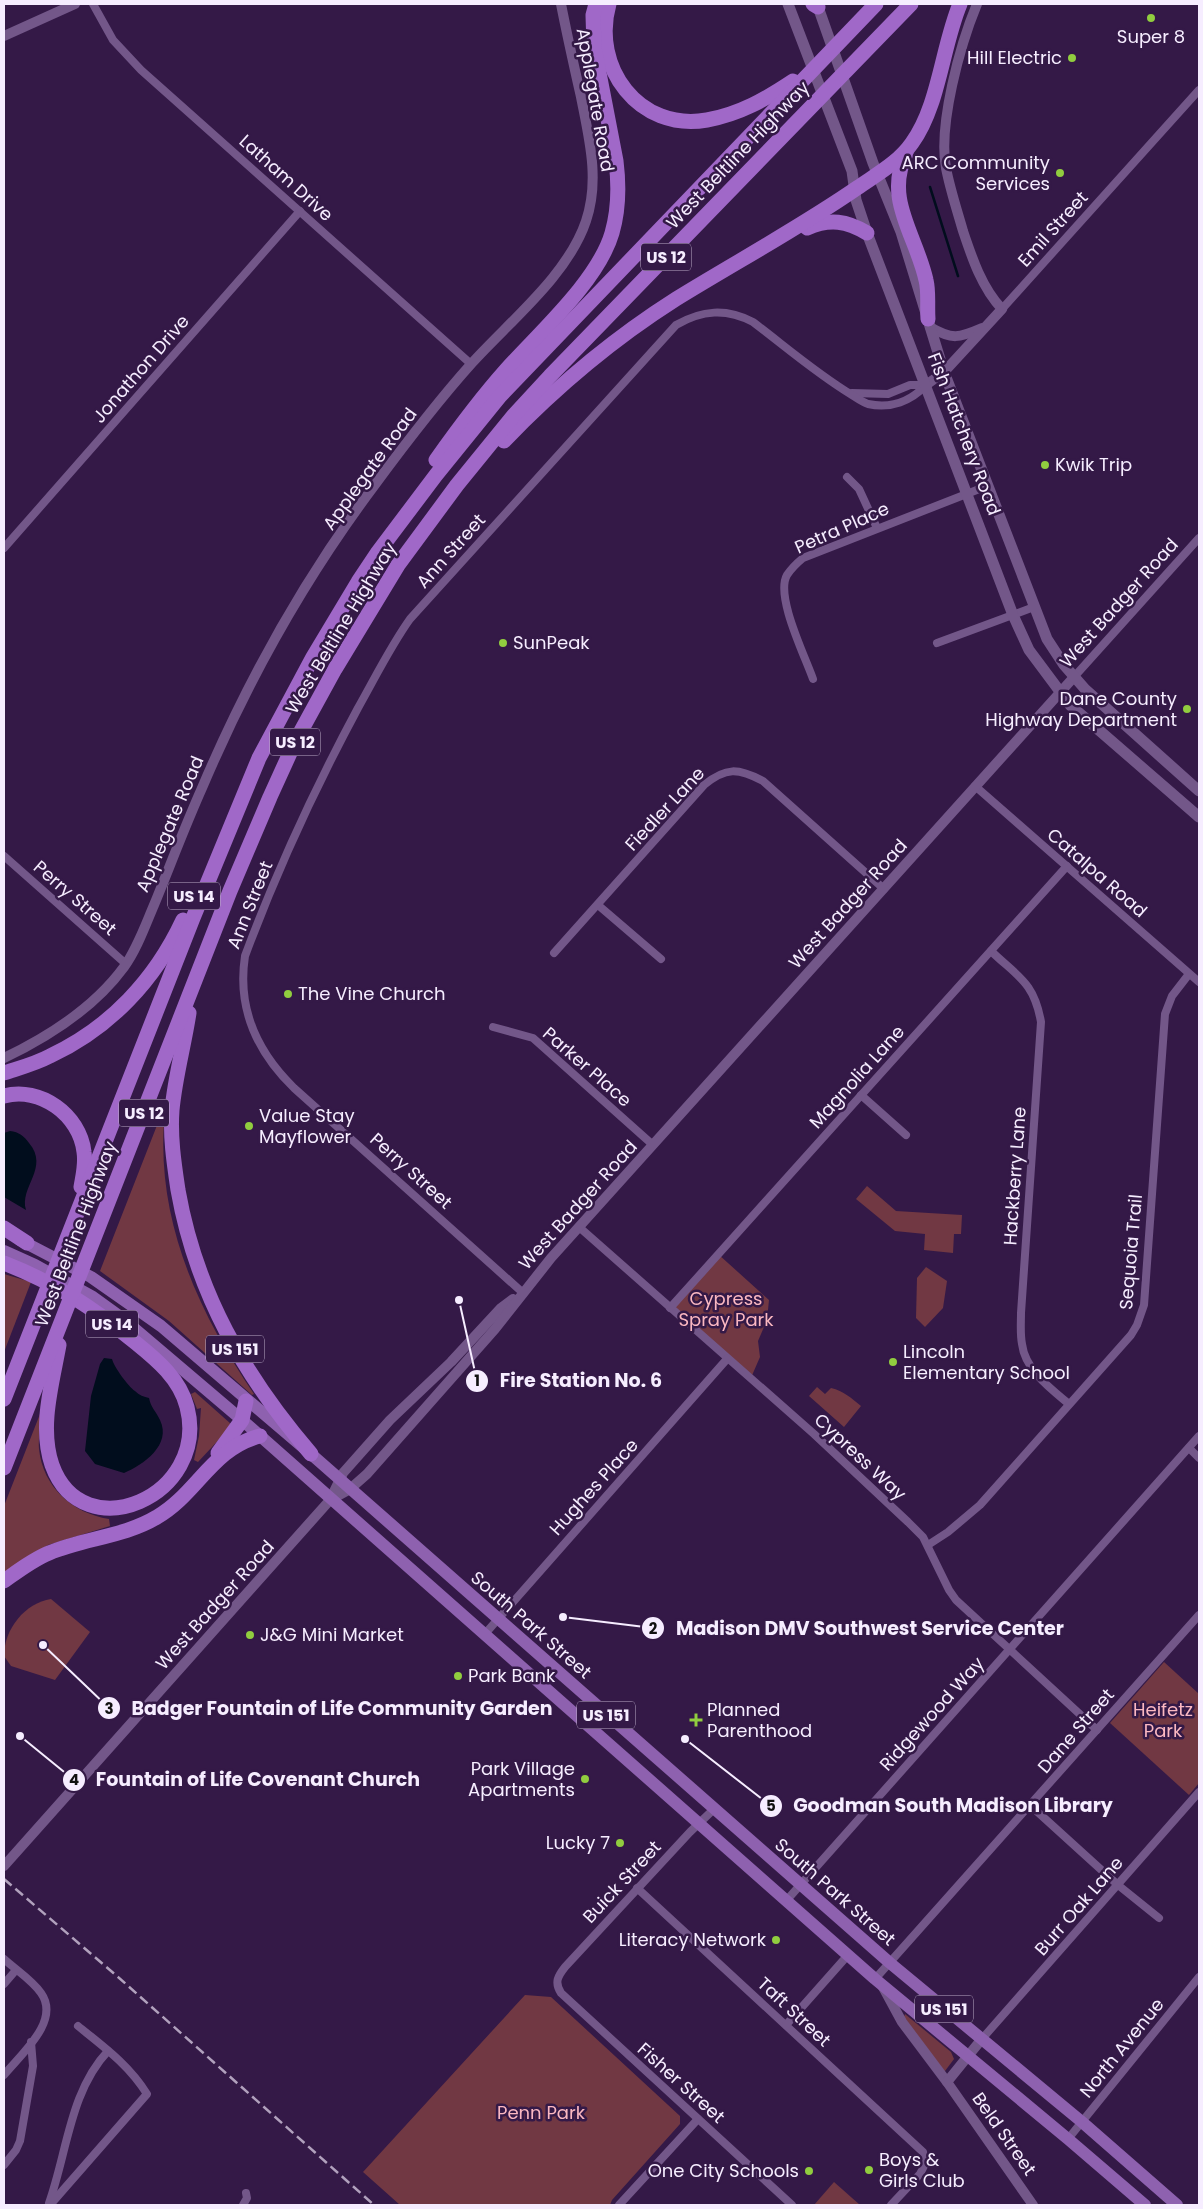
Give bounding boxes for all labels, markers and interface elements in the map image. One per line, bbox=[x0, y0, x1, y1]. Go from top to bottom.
marker: Super 8 bbox=[1145, 12, 1157, 24]
place label: Super 8 bbox=[1117, 24, 1185, 49]
street label: Applegate Road bbox=[571, 26, 620, 174]
place label: Hill Electric bbox=[967, 45, 1062, 70]
marker: Hill Electric bbox=[1066, 52, 1078, 64]
street label: West Beltline Highway bbox=[660, 75, 815, 234]
street label: Latham Drive bbox=[234, 129, 339, 227]
place label: ARC Community Services bbox=[902, 150, 1050, 196]
marker: ARC Community Services bbox=[1054, 167, 1066, 179]
street label: Emil Street bbox=[1012, 185, 1093, 272]
road number: US 12 bbox=[641, 243, 691, 270]
street label: Jonathon Drive bbox=[87, 309, 195, 428]
street label: Fish Hatchery Road bbox=[922, 349, 1007, 519]
street label: Applegate Road bbox=[317, 402, 423, 535]
place label: Kwik Trip bbox=[1055, 452, 1132, 477]
marker: Kwik Trip bbox=[1039, 459, 1051, 471]
street label: Petra Place bbox=[791, 496, 893, 559]
street label: Ann Street bbox=[410, 508, 491, 593]
street label: West Badger Road bbox=[1054, 532, 1184, 673]
street label: West Beltline Highway bbox=[279, 537, 402, 718]
place label: SunPeak bbox=[513, 630, 590, 655]
marker: SunPeak bbox=[497, 637, 509, 649]
place label: Dane County Highway Department bbox=[985, 686, 1177, 732]
marker: Dane County Highway Department bbox=[1181, 703, 1193, 715]
road number: US 12 bbox=[270, 729, 320, 756]
street label: Applegate Road bbox=[130, 752, 210, 896]
street label: Fiedler Lane bbox=[619, 761, 710, 856]
street label: Catalpa Road bbox=[1042, 822, 1153, 923]
street label: West Badger Road bbox=[783, 833, 913, 974]
street label: Perry Street bbox=[28, 855, 122, 941]
street label: Ann Street bbox=[221, 857, 278, 952]
road number: US 14 bbox=[168, 882, 220, 909]
place label: The Vine Church bbox=[298, 981, 445, 1006]
marker: The Vine Church bbox=[282, 988, 294, 1000]
street label: Magnolia Lane bbox=[803, 1020, 910, 1134]
street label: Parker Place bbox=[537, 1021, 637, 1112]
road number: US 12 bbox=[119, 1100, 169, 1126]
place label: Value Stay Mayflower bbox=[259, 1103, 355, 1149]
street label: Hackberry Lane bbox=[997, 1106, 1032, 1246]
marker: Value Stay Mayflower bbox=[243, 1120, 255, 1132]
street label: Perry Street bbox=[365, 1127, 458, 1214]
street label: West Badger Road bbox=[513, 1134, 643, 1275]
street label: West Beltline Highway bbox=[29, 1138, 122, 1330]
street label: Sequoia Trail bbox=[1113, 1193, 1148, 1311]
park label: Cypress Spray Park bbox=[678, 1286, 774, 1332]
road number: US 14 bbox=[86, 1310, 138, 1338]
road number: US 151 bbox=[206, 1336, 264, 1362]
place label: Lincoln Elementary School bbox=[903, 1339, 1070, 1385]
marker: Lincoln Elementary School bbox=[887, 1356, 899, 1368]
callout: Fire Station No. 6 bbox=[465, 1364, 672, 1398]
text: Fire Station No. 6 bbox=[500, 1367, 662, 1394]
text: 1 bbox=[474, 1370, 480, 1391]
street label: Cypress Way bbox=[809, 1407, 912, 1506]
street label: Hughes Place bbox=[543, 1433, 644, 1540]
street label: West Badger Road bbox=[150, 1534, 280, 1675]
street label: South Park Street bbox=[466, 1565, 597, 1684]
callout: Madison DMV Southwest Service Center bbox=[641, 1611, 1074, 1645]
text: Madison DMV Southwest Service Center bbox=[676, 1615, 1064, 1642]
text: 2 bbox=[649, 1618, 658, 1639]
place label: J&G Mini Market bbox=[260, 1622, 404, 1647]
marker: J&G Mini Market bbox=[244, 1629, 256, 1641]
street label: Ridgewood Way bbox=[874, 1651, 990, 1776]
place label: Park Bank bbox=[468, 1663, 556, 1688]
marker: Park Bank bbox=[452, 1670, 464, 1682]
street label: Dane Street bbox=[1032, 1683, 1120, 1779]
callout: Badger Fountain of Life Community Garden bbox=[96, 1691, 562, 1725]
text: Badger Fountain of Life Community Garden bbox=[131, 1695, 553, 1722]
place label: Planned Parenthood bbox=[707, 1697, 812, 1743]
park label: Heifetz Park bbox=[1133, 1697, 1193, 1743]
text: 3 bbox=[104, 1698, 114, 1719]
road number: US 151 bbox=[577, 1702, 635, 1728]
marker: Planned Parenthood bbox=[689, 1713, 703, 1727]
place label: Park Village Apartments bbox=[468, 1756, 575, 1802]
callout: Fountain of Life Covenant Church bbox=[61, 1763, 430, 1797]
text: Fountain of Life Covenant Church bbox=[96, 1766, 420, 1793]
text: 4 bbox=[69, 1769, 79, 1790]
marker: Park Village Apartments bbox=[579, 1773, 591, 1785]
callout: Goodman South Madison Library bbox=[758, 1789, 1123, 1823]
text: Goodman South Madison Library bbox=[793, 1792, 1114, 1819]
text: 5 bbox=[766, 1795, 776, 1816]
place label: Lucky 7 bbox=[546, 1830, 610, 1855]
street label: South Park Street bbox=[770, 1832, 901, 1951]
street label: Buick Street bbox=[577, 1835, 666, 1928]
marker: Lucky 7 bbox=[614, 1837, 626, 1849]
street label: Burr Oak Lane bbox=[1029, 1851, 1129, 1961]
place label: Literacy Network bbox=[619, 1927, 767, 1952]
marker: Literacy Network bbox=[770, 1934, 782, 1946]
street label: Taft Street bbox=[752, 1971, 836, 2052]
street label: North Avenue bbox=[1074, 1993, 1170, 2103]
road number: US 151 bbox=[915, 1996, 973, 2022]
street label: Fisher Street bbox=[632, 2037, 731, 2129]
street label: Beld Street bbox=[967, 2087, 1042, 2180]
park label: Penn Park bbox=[497, 2100, 586, 2125]
place label: Boys & Girls Club bbox=[879, 2147, 965, 2193]
place label: One City Schools bbox=[648, 2158, 799, 2183]
marker: Boys & Girls Club bbox=[863, 2164, 875, 2176]
marker: One City Schools bbox=[803, 2165, 815, 2177]

